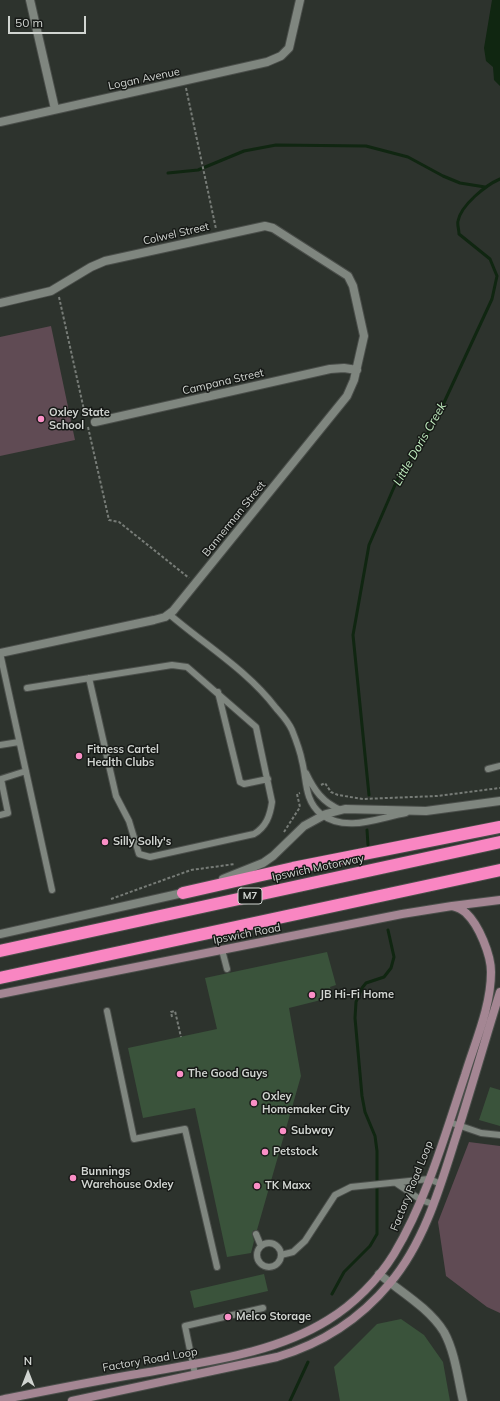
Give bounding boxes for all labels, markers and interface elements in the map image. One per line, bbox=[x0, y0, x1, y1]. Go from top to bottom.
scale bar bbox=[10, 8, 88, 34]
text: 50 m bbox=[15, 15, 43, 30]
street label: Logan Avenue bbox=[107, 65, 181, 93]
street label: Colwel Street bbox=[142, 220, 210, 248]
street label: Campana Street bbox=[181, 366, 265, 398]
water label: Little Doris Creek bbox=[390, 400, 450, 488]
place label: Oxley State School bbox=[49, 406, 110, 432]
marker: Oxley State School bbox=[36, 414, 46, 424]
street label: Bannerman Street bbox=[200, 479, 268, 559]
place label: Fitness Cartel Health Clubs bbox=[87, 743, 159, 769]
marker: Fitness Cartel Health Clubs bbox=[74, 751, 84, 761]
place label: Silly Solly's bbox=[113, 835, 171, 849]
marker: Silly Solly's bbox=[100, 837, 110, 847]
street label: Ipswich Motorway bbox=[271, 852, 365, 884]
road number: M7 bbox=[238, 888, 262, 904]
street label: Ipswich Road bbox=[212, 921, 282, 947]
place label: JB Hi-Fi Home bbox=[320, 988, 394, 1002]
marker: JB Hi-Fi Home bbox=[307, 990, 317, 1000]
place label: The Good Guys bbox=[188, 1067, 268, 1081]
marker: The Good Guys bbox=[175, 1069, 185, 1079]
place label: Oxley Homemaker City bbox=[262, 1090, 350, 1116]
marker: Oxley Homemaker City bbox=[249, 1098, 259, 1108]
place label: Subway bbox=[291, 1124, 334, 1138]
marker: Subway bbox=[278, 1126, 288, 1136]
street label: Factory Road Loop bbox=[388, 1139, 436, 1233]
place label: Petstock bbox=[273, 1145, 318, 1159]
marker: Petstock bbox=[260, 1147, 270, 1157]
place label: Bunnings Warehouse Oxley bbox=[81, 1165, 173, 1191]
marker: Bunnings Warehouse Oxley bbox=[68, 1173, 78, 1183]
place label: TK Maxx bbox=[265, 1179, 311, 1193]
marker: TK Maxx bbox=[252, 1181, 262, 1191]
place label: Melco Storage bbox=[236, 1310, 311, 1324]
marker: Melco Storage bbox=[223, 1312, 233, 1322]
street label: Factory Road Loop bbox=[102, 1345, 198, 1375]
north arrow bbox=[8, 1353, 48, 1393]
text: N bbox=[24, 1354, 32, 1368]

